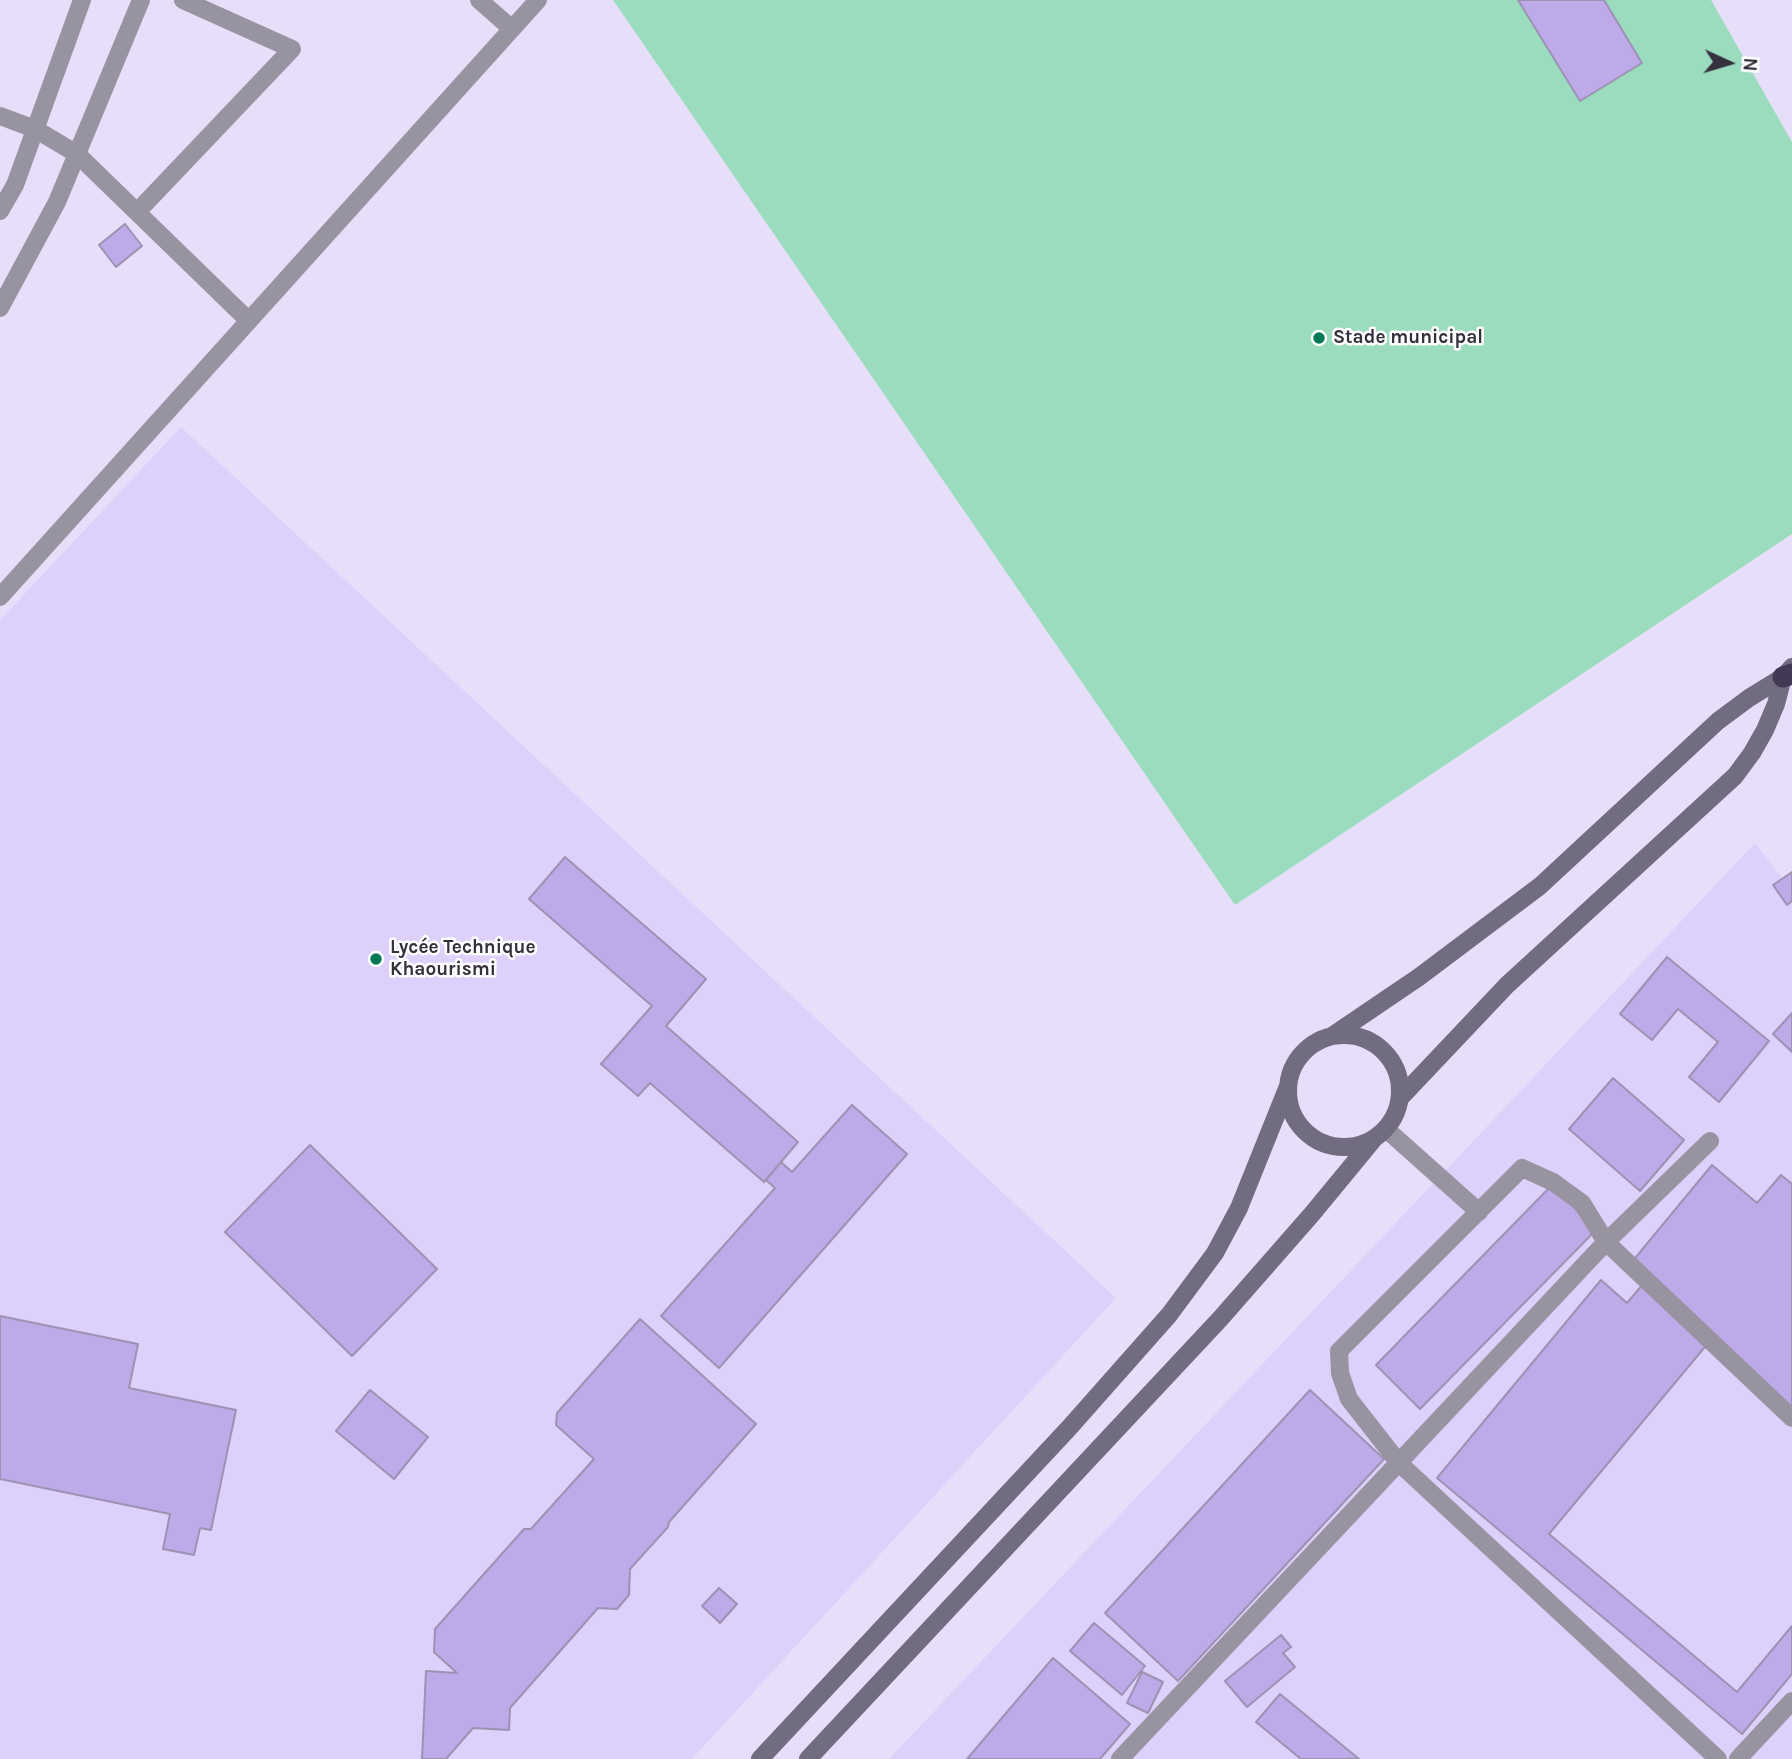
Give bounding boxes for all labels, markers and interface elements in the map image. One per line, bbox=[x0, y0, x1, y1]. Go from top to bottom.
north arrow bbox=[1694, 28, 1764, 98]
text: N bbox=[1739, 57, 1761, 72]
place label: Stade municipal bbox=[1333, 327, 1483, 349]
marker: Stade municipal bbox=[1311, 330, 1327, 346]
place label: Lycée Technique Khaourismi bbox=[390, 937, 535, 981]
marker: Lycée Technique Khaourismi bbox=[368, 951, 384, 967]

